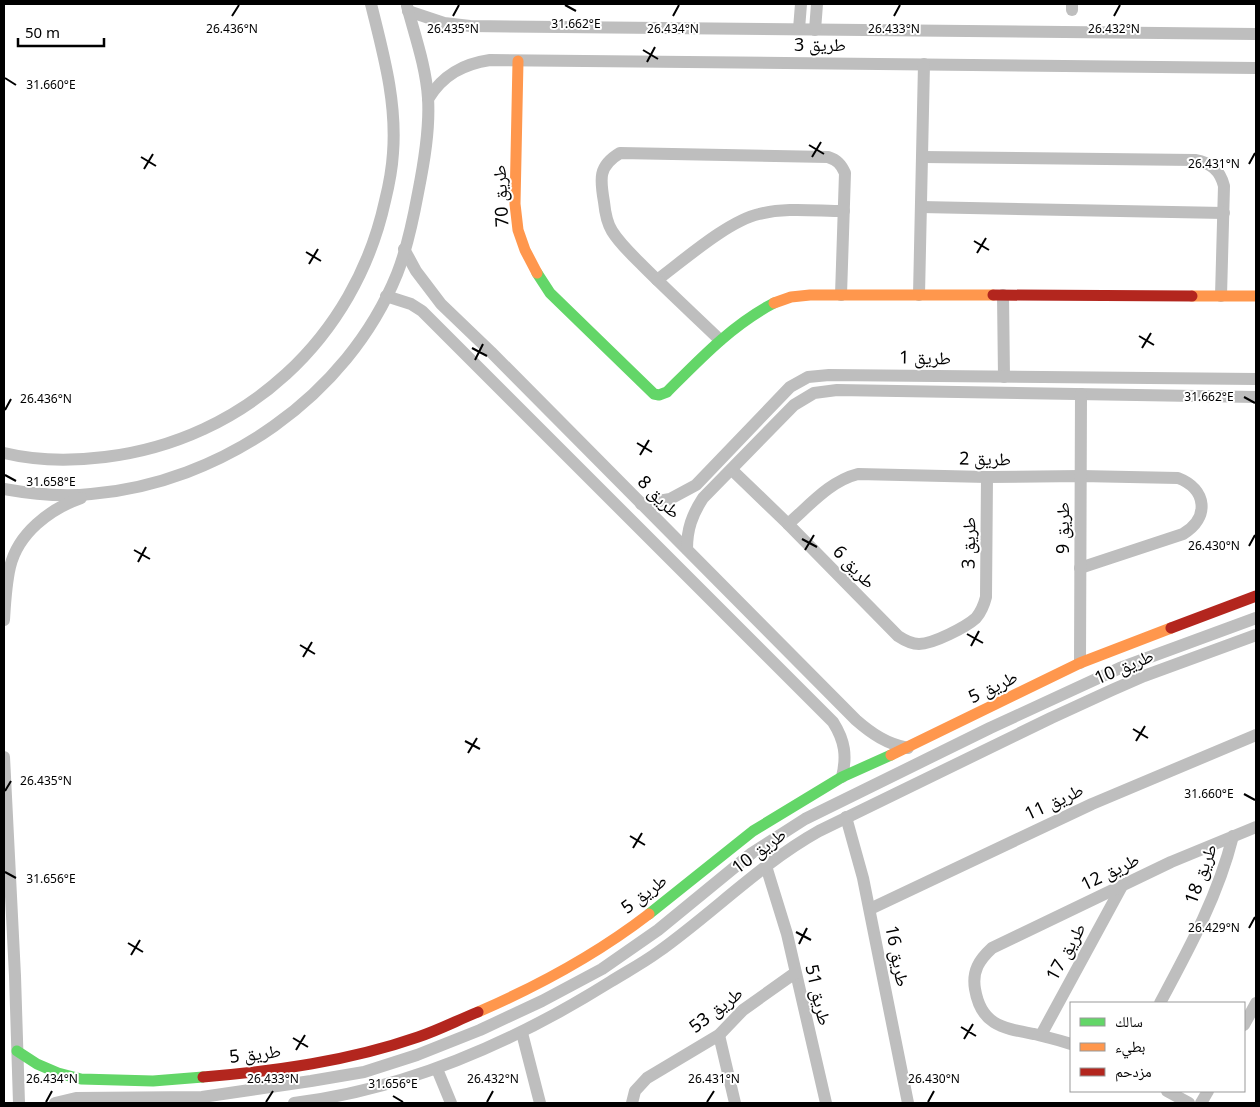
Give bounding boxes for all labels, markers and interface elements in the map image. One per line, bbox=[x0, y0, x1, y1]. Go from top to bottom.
scale bar bbox=[18, 15, 104, 47]
text: 31.662°E bbox=[551, 15, 601, 32]
text: 26.436°N bbox=[206, 20, 258, 37]
text: 26.435°N bbox=[427, 20, 479, 37]
text: 26.434°N bbox=[647, 20, 699, 37]
text: 26.433°N bbox=[868, 20, 920, 37]
text: 26.432°N bbox=[1088, 20, 1140, 37]
text: 50 m bbox=[25, 22, 60, 42]
street label: طريق 3 bbox=[794, 32, 846, 56]
text: 31.660°E bbox=[26, 76, 76, 93]
text: 26.431°N bbox=[1188, 155, 1240, 172]
street label: طريق 70 bbox=[486, 164, 514, 228]
street label: طريق 1 bbox=[899, 345, 951, 369]
text: 31.662°E bbox=[1184, 388, 1234, 405]
text: 26.436°N bbox=[20, 390, 72, 407]
street label: طريق 2 bbox=[959, 446, 1011, 470]
street label: طريق 8 bbox=[633, 469, 687, 523]
text: 31.658°E bbox=[26, 473, 76, 490]
street label: طريق 9 bbox=[1050, 502, 1074, 554]
street label: طريق 3 bbox=[956, 517, 980, 569]
text: 26.430°N bbox=[1188, 537, 1240, 554]
street label: طريق 6 bbox=[828, 539, 881, 593]
street label: طريق 10 bbox=[1090, 643, 1157, 689]
street label: طريق 5 bbox=[964, 664, 1021, 708]
text: 26.435°N bbox=[20, 772, 72, 789]
street label: طريق 11 bbox=[1020, 777, 1087, 825]
text: 31.660°E bbox=[1184, 785, 1234, 802]
street label: طريق 10 bbox=[726, 822, 790, 878]
street label: طريق 18 bbox=[1178, 840, 1222, 907]
street label: طريق 12 bbox=[1076, 847, 1143, 896]
street label: طريق 5 bbox=[615, 868, 671, 918]
text: 31.656°E bbox=[26, 870, 76, 887]
street label: طريق 17 bbox=[1040, 919, 1091, 985]
text: 26.429°N bbox=[1188, 919, 1240, 936]
street label: طريق 16 bbox=[880, 923, 916, 989]
street label: طريق 51 bbox=[800, 962, 838, 1028]
street label: طريق 53 bbox=[684, 981, 747, 1038]
legend bbox=[1070, 1002, 1245, 1092]
text: سالك bbox=[1115, 1011, 1143, 1031]
text: بطيء bbox=[1115, 1036, 1145, 1059]
street label: طريق 5 bbox=[228, 1038, 282, 1068]
text: مزدحم bbox=[1115, 1061, 1152, 1082]
text: 26.434°N bbox=[26, 1070, 78, 1087]
text: 26.433°N bbox=[247, 1070, 299, 1087]
text: 26.432°N bbox=[467, 1070, 519, 1087]
text: 26.431°N bbox=[688, 1070, 740, 1087]
text: 26.430°N bbox=[908, 1070, 960, 1087]
text: 31.656°E bbox=[368, 1075, 418, 1092]

